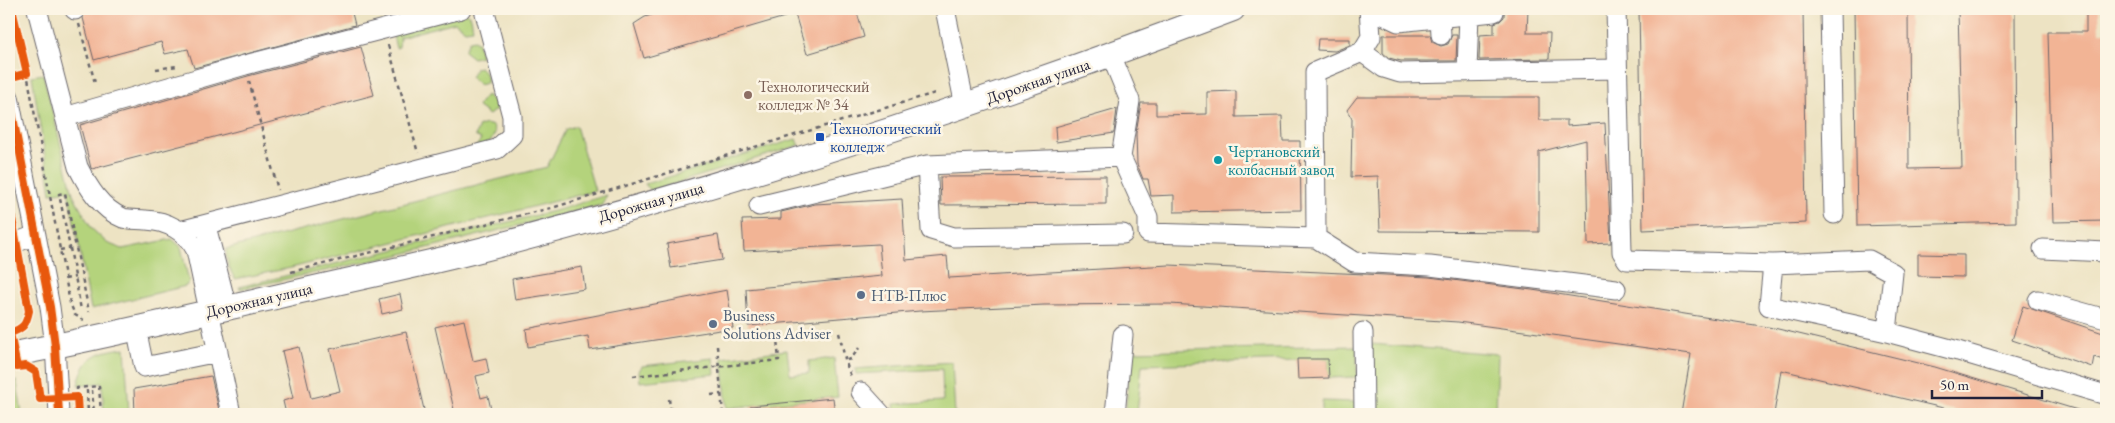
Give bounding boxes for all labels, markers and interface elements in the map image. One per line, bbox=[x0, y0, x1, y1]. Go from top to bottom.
street label: Дорожная улица bbox=[983, 53, 1093, 109]
place label: Технологический колледж № 34 bbox=[758, 76, 870, 115]
marker: Технологический колледж № 34 bbox=[742, 89, 754, 101]
place label: Технологический колледж bbox=[830, 118, 942, 157]
marker: Технологический колледж bbox=[814, 131, 826, 143]
place label: Чертановский колбасный завод bbox=[1228, 141, 1335, 180]
marker: Чертановский колбасный завод bbox=[1212, 154, 1224, 166]
street label: Дорожная улица bbox=[596, 177, 707, 227]
street label: Дорожная улица bbox=[204, 277, 315, 322]
place label: НТВ-Плюс bbox=[871, 285, 946, 306]
marker: НТВ-Плюс bbox=[855, 289, 867, 301]
place label: Business Solutions Adviser bbox=[723, 305, 832, 344]
marker: Business Solutions Adviser bbox=[707, 318, 719, 330]
scale bar bbox=[1932, 368, 2042, 400]
text: 50 m bbox=[1940, 375, 1969, 394]

